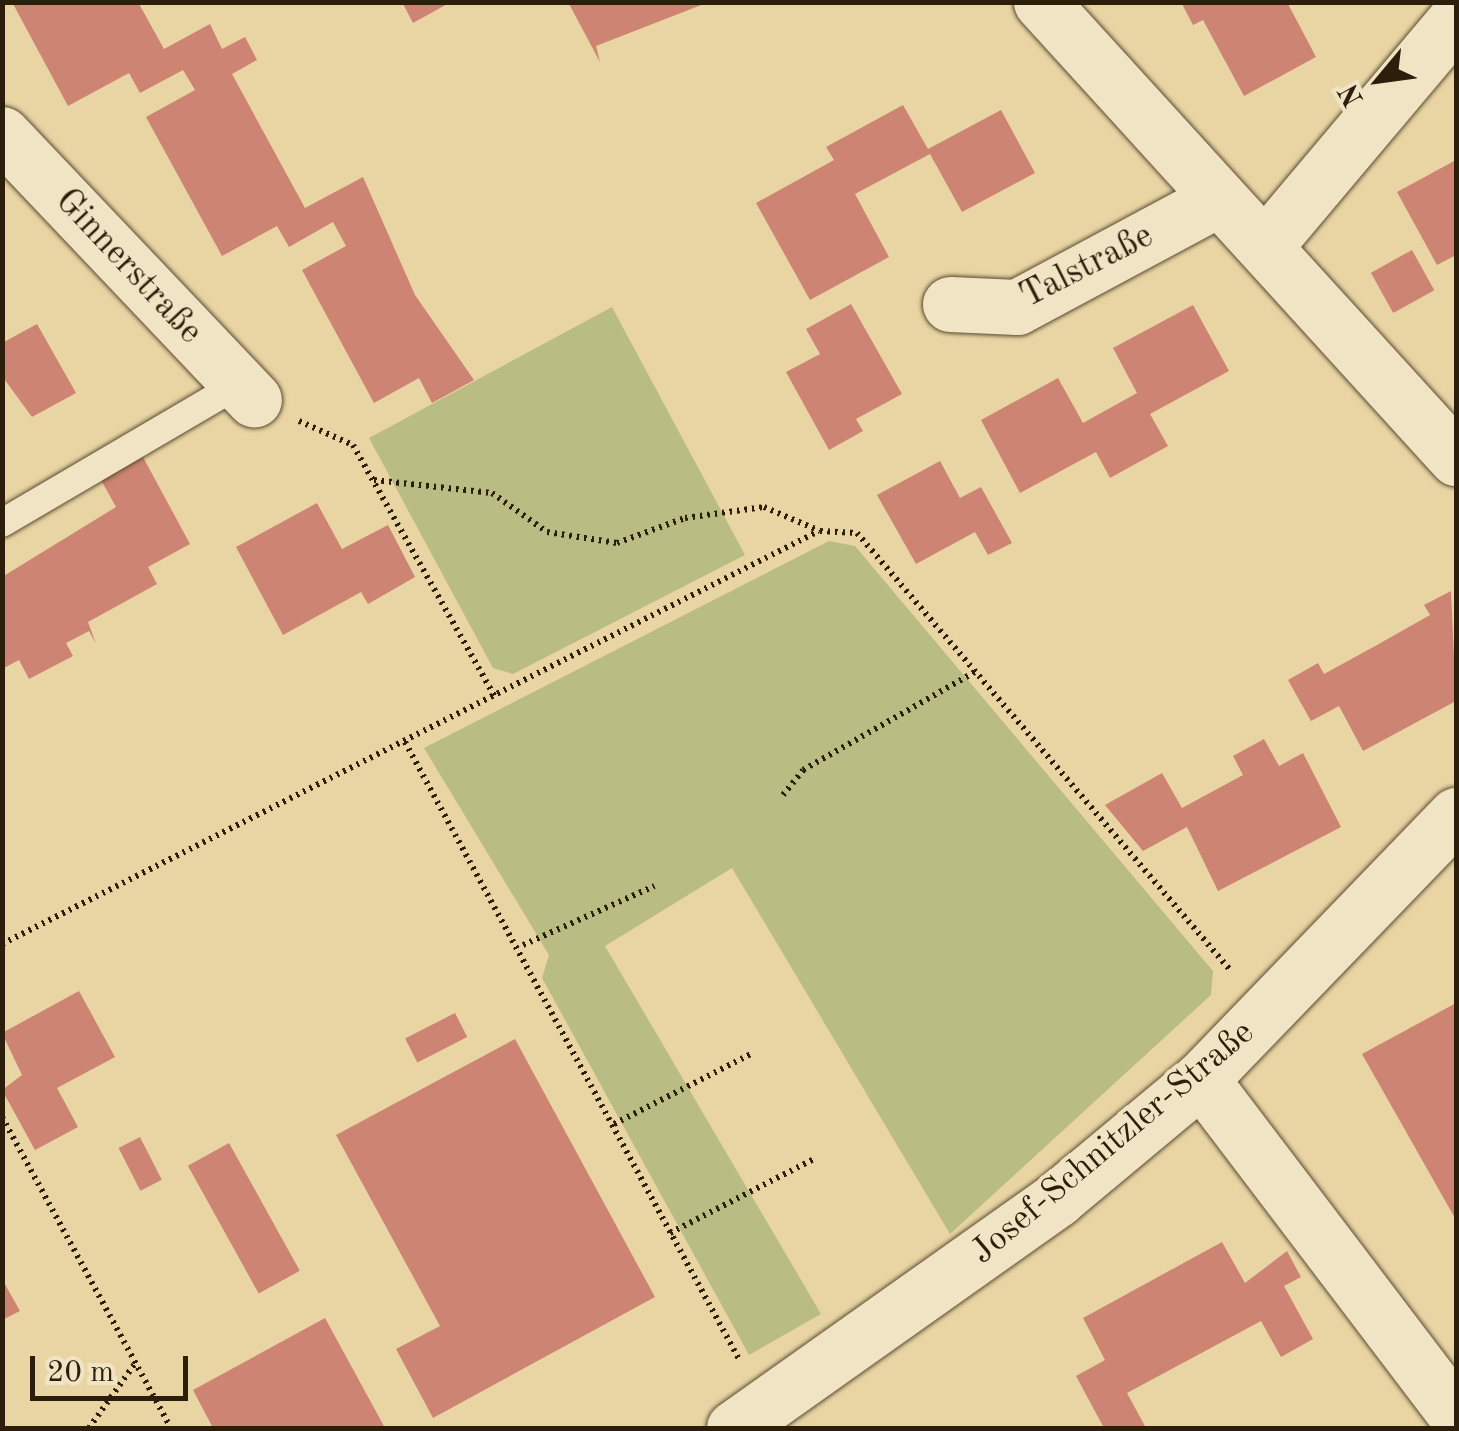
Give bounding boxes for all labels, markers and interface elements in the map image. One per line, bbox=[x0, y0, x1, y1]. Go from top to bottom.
north arrow bbox=[1329, 30, 1429, 130]
text: N bbox=[1335, 78, 1370, 111]
street label: Ginnerstraße bbox=[46, 181, 210, 353]
street label: Talstraße bbox=[1014, 216, 1160, 318]
street label: Josef-Schnitzler-Straße bbox=[963, 1012, 1263, 1274]
scale bar bbox=[35, 1336, 192, 1398]
text: 20 m bbox=[47, 1358, 114, 1388]

